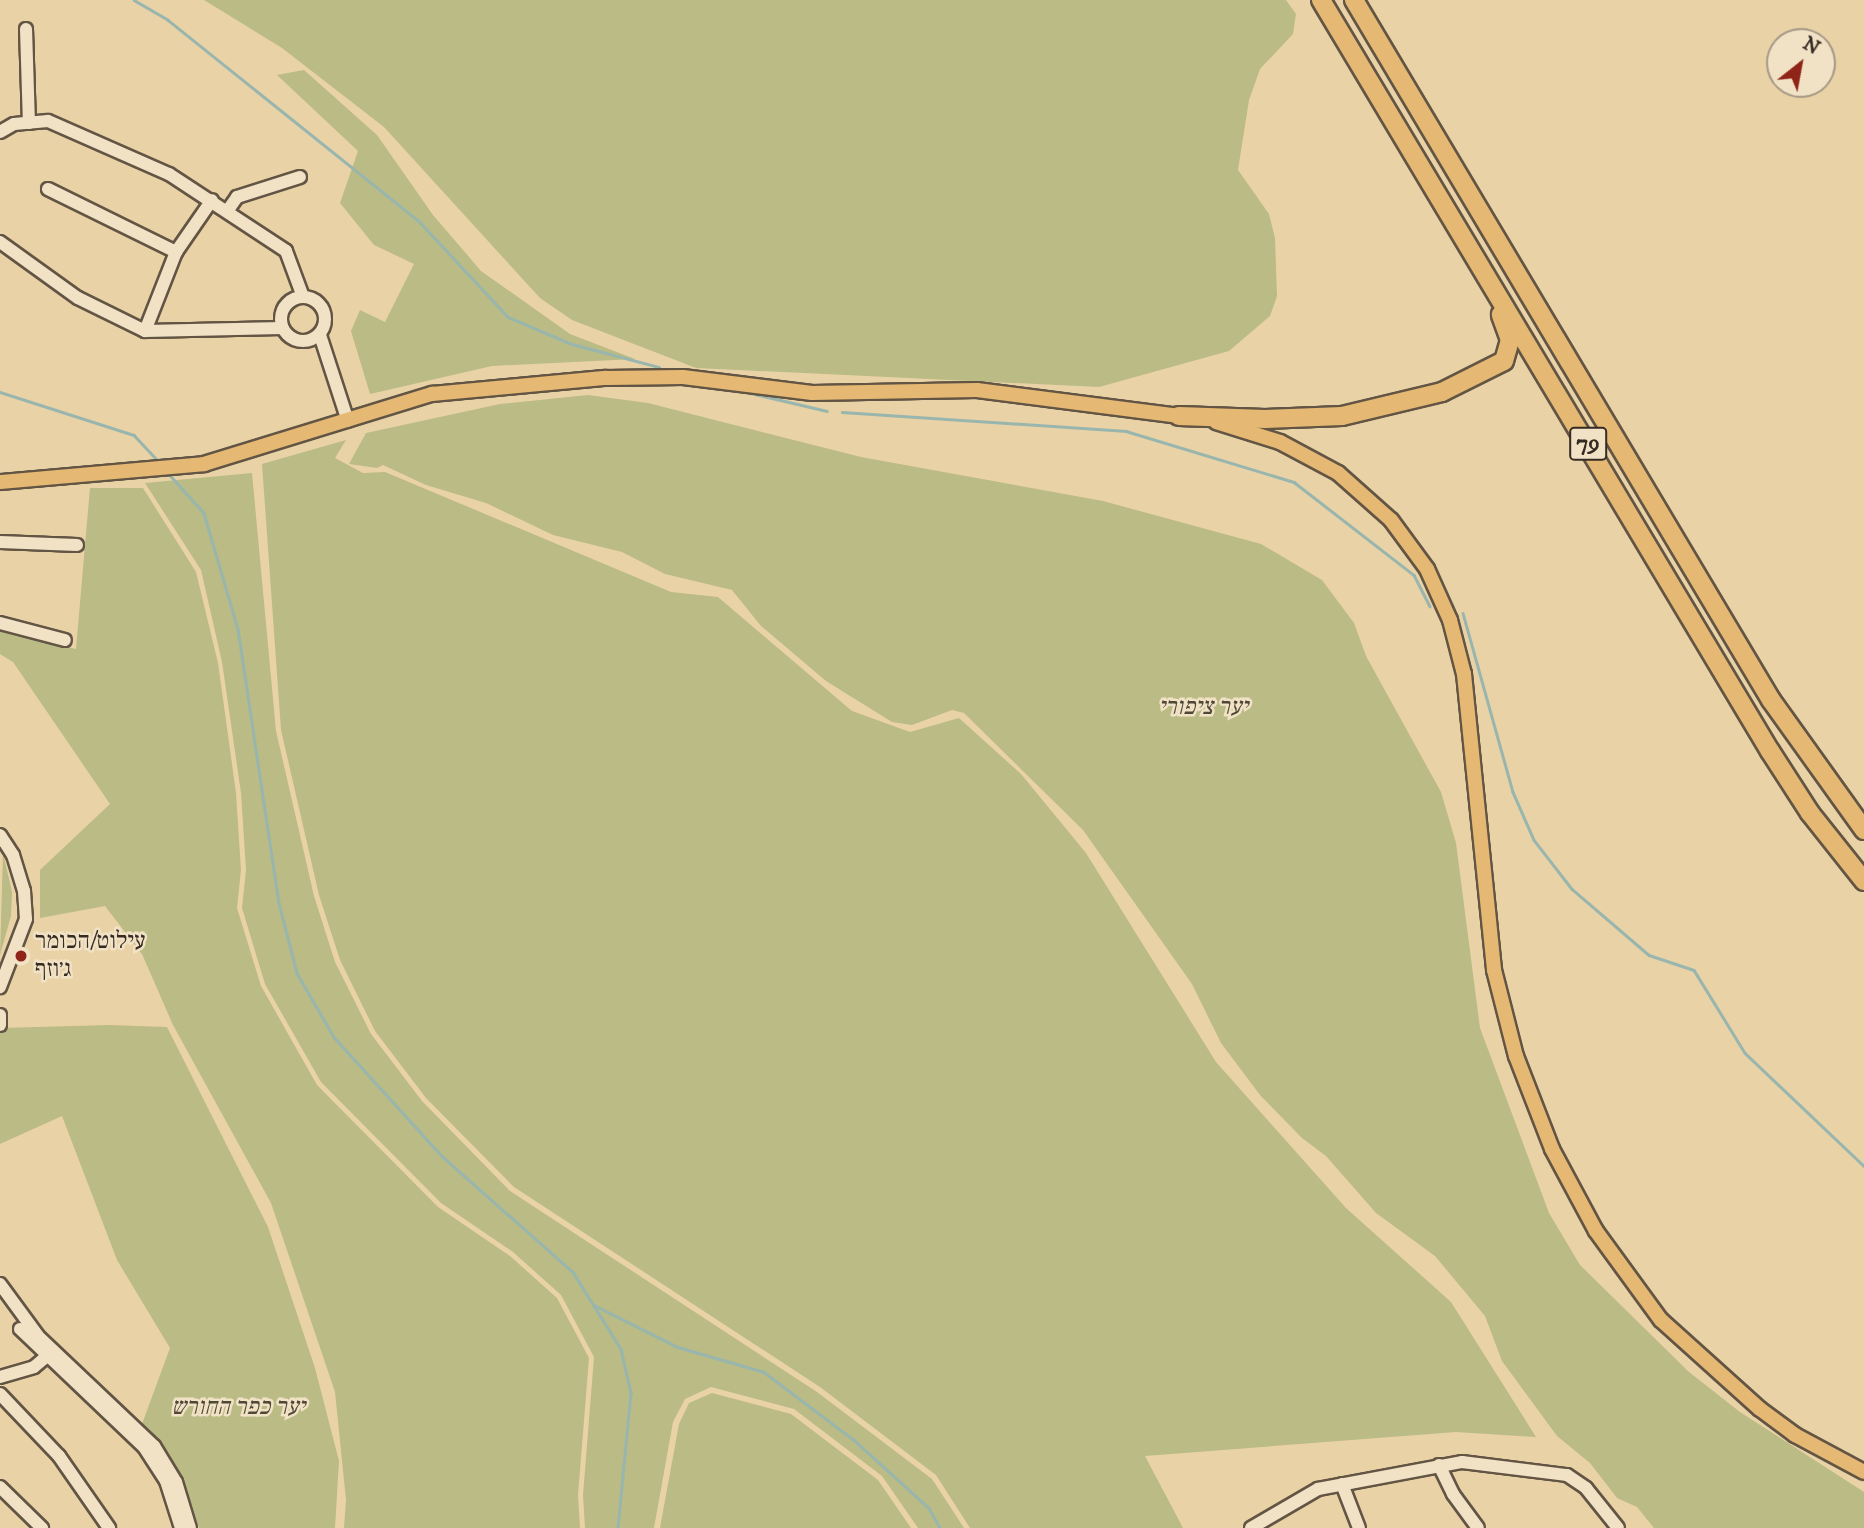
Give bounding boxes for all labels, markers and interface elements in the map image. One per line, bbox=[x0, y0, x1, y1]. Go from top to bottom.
north arrow bbox=[1766, 28, 1836, 98]
text: N bbox=[1798, 32, 1824, 60]
road number: 79 bbox=[1569, 424, 1607, 464]
park label: יער ציפורי bbox=[1158, 694, 1248, 722]
place label: עילוט/הכומר ג׳וזף bbox=[35, 928, 145, 984]
marker: עילוט/הכומר ג׳וזף bbox=[13, 948, 29, 964]
park label: יער כפר החורש bbox=[171, 1394, 305, 1422]

